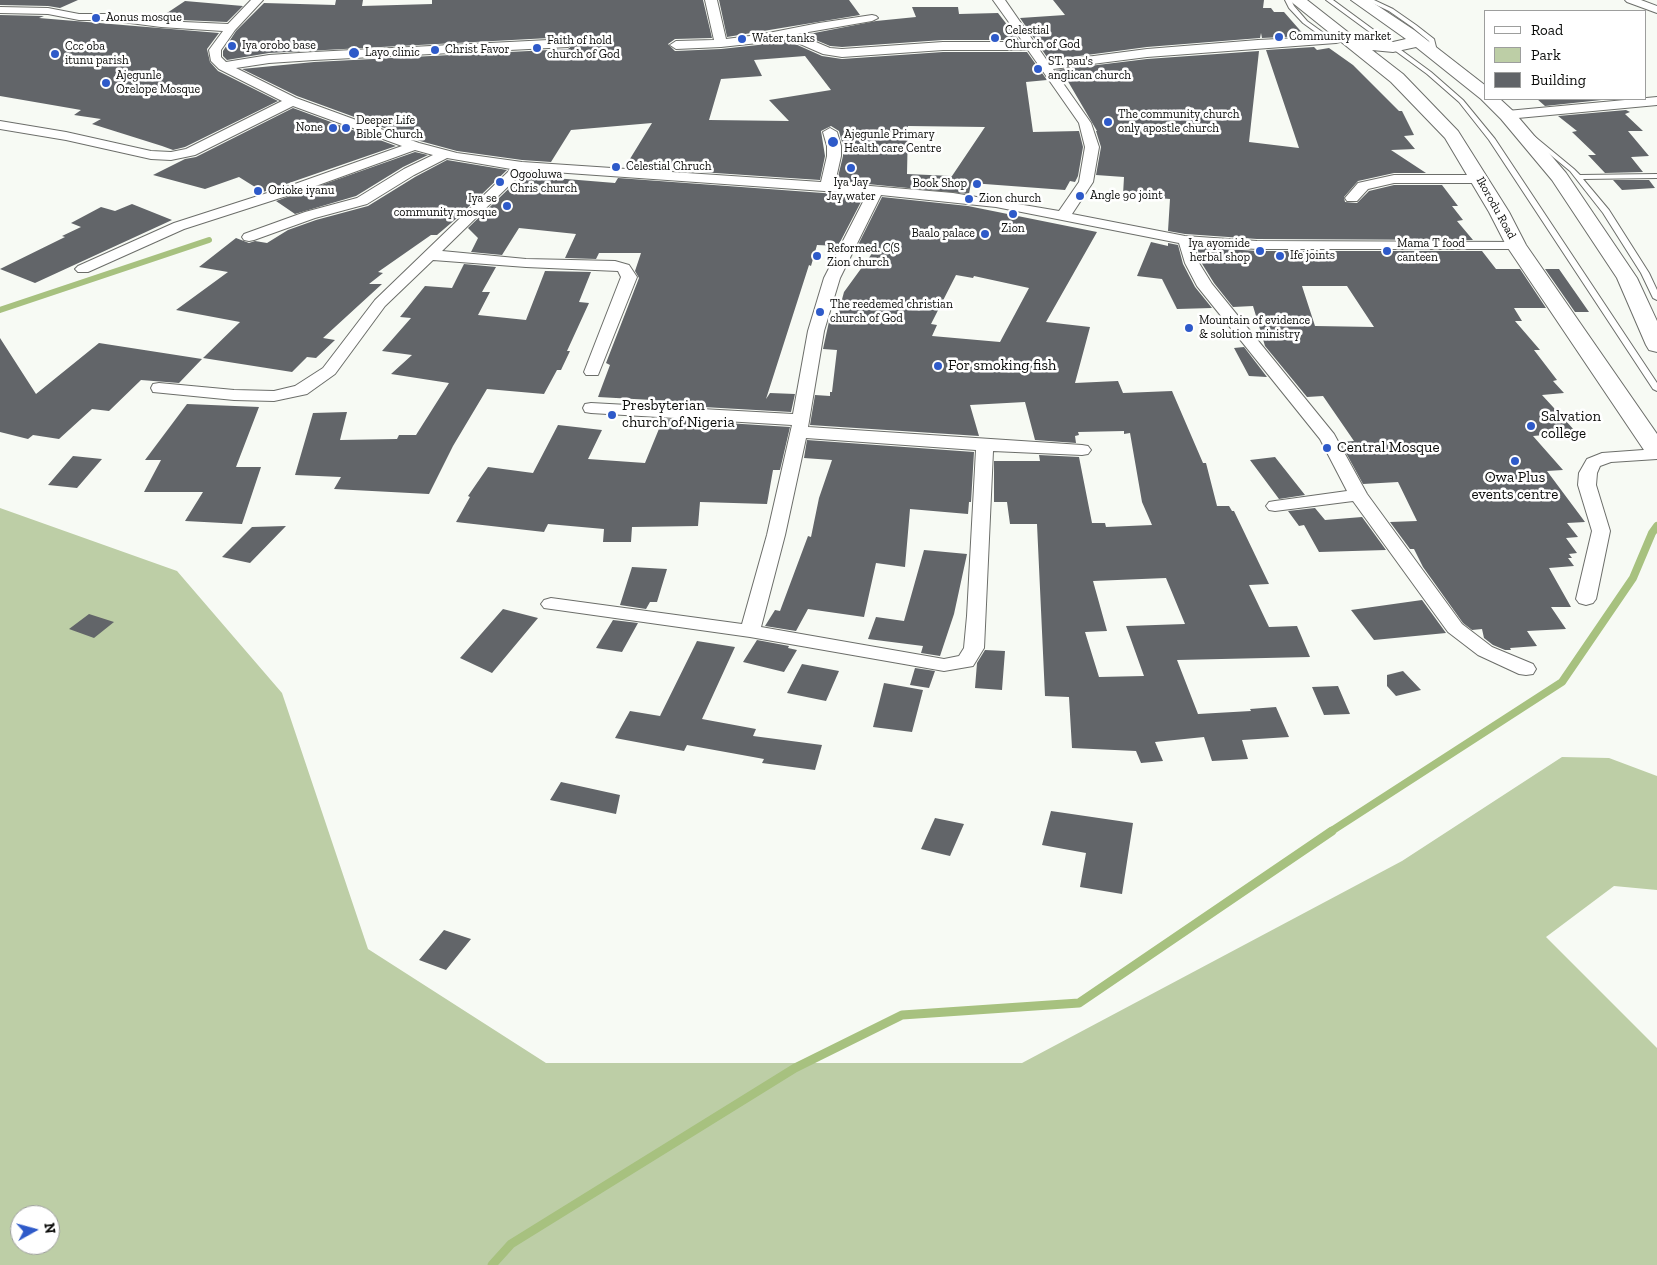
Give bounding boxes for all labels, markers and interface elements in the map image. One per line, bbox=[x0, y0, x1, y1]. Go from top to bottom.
legend bbox=[1484, 10, 1647, 100]
place label: Aonus mosque bbox=[106, 11, 182, 25]
marker: Aonus mosque bbox=[90, 12, 102, 24]
text: Road bbox=[1531, 21, 1563, 39]
place label: Celestial Church of God bbox=[1005, 24, 1080, 52]
place label: Community market bbox=[1289, 30, 1391, 44]
marker: Community market bbox=[1273, 31, 1285, 43]
place label: Water tanks bbox=[752, 32, 815, 46]
marker: Celestial Church of God bbox=[989, 32, 1001, 44]
marker: Water tanks bbox=[736, 33, 748, 45]
place label: Faith of hold church of God bbox=[547, 34, 620, 62]
place label: Iya orobo base bbox=[242, 39, 316, 53]
place label: Ccc oba itunu parish bbox=[65, 40, 129, 68]
marker: Iya orobo base bbox=[226, 40, 238, 52]
marker: Faith of hold church of God bbox=[531, 42, 543, 54]
place label: Christ Favor bbox=[445, 43, 509, 57]
marker: Christ Favor bbox=[429, 44, 441, 56]
marker: Layo clinic bbox=[347, 46, 361, 60]
place label: Layo clinic bbox=[365, 46, 420, 60]
text: Park bbox=[1531, 46, 1561, 64]
marker: Ccc oba itunu parish bbox=[49, 48, 61, 60]
place label: ST. pau's anglican church bbox=[1048, 55, 1131, 83]
marker: ST. pau's anglican church bbox=[1032, 63, 1044, 75]
place label: Ajegunle Orelope Mosque bbox=[116, 69, 200, 97]
text: Building bbox=[1531, 71, 1586, 89]
marker: Ajegunle Orelope Mosque bbox=[100, 77, 112, 89]
place label: The community church only apostle church bbox=[1118, 108, 1240, 136]
place label: Deeper Life Bible Church bbox=[356, 114, 423, 142]
marker: The community church only apostle church bbox=[1102, 116, 1114, 128]
place label: None bbox=[296, 121, 323, 135]
marker: None bbox=[327, 122, 339, 134]
marker: Deeper Life Bible Church bbox=[340, 122, 352, 134]
place label: Ajegunle Primary Health care Centre bbox=[844, 128, 941, 156]
marker: Ajegunle Primary Health care Centre bbox=[826, 135, 840, 149]
place label: Celestial Chruch bbox=[626, 160, 712, 174]
marker: Celestial Chruch bbox=[610, 161, 622, 173]
marker: Iya Jay Jay water bbox=[845, 162, 857, 174]
place label: Ogooluwa Chris church bbox=[510, 168, 577, 196]
street label: Ikorodu Road bbox=[1473, 174, 1519, 242]
marker: Ogooluwa Chris church bbox=[494, 176, 506, 188]
place label: Iya Jay Jay water bbox=[826, 176, 876, 204]
place label: Book Shop bbox=[913, 177, 967, 191]
marker: Book Shop bbox=[971, 178, 983, 190]
place label: Orioke iyanu bbox=[268, 184, 334, 198]
marker: Orioke iyanu bbox=[252, 185, 264, 197]
place label: Angle 90 joint bbox=[1090, 189, 1163, 203]
marker: Angle 90 joint bbox=[1074, 190, 1086, 202]
place label: Iya se community mosque bbox=[394, 192, 497, 220]
place label: Zion church bbox=[979, 192, 1041, 206]
marker: Zion church bbox=[963, 193, 975, 205]
marker: Iya se community mosque bbox=[501, 200, 513, 212]
marker: Zion bbox=[1007, 208, 1019, 220]
place label: Zion bbox=[1001, 222, 1025, 236]
place label: Baalo palace bbox=[912, 227, 975, 241]
marker: Baalo palace bbox=[979, 228, 991, 240]
place label: Iya ayomide herbal shop bbox=[1188, 237, 1250, 265]
place label: Mama T food canteen bbox=[1397, 237, 1465, 265]
place label: Reformed. C(S Zion church bbox=[827, 242, 900, 270]
marker: Iya ayomide herbal shop bbox=[1254, 245, 1266, 257]
marker: Mama T food canteen bbox=[1381, 245, 1393, 257]
place label: Ife joints bbox=[1290, 249, 1335, 263]
marker: Reformed. C(S Zion church bbox=[811, 250, 823, 262]
marker: Ife joints bbox=[1274, 250, 1286, 262]
place label: The reedemed christian church of God bbox=[830, 298, 953, 326]
marker: The reedemed christian church of God bbox=[814, 306, 826, 318]
place label: Mountain of evidence & solution ministry bbox=[1199, 314, 1310, 342]
marker: Mountain of evidence & solution ministry bbox=[1183, 322, 1195, 334]
place label: For smoking fish bbox=[948, 357, 1056, 375]
marker: For smoking fish bbox=[932, 360, 944, 372]
place label: Presbyterian church of Nigeria bbox=[622, 397, 735, 432]
place label: Salvation college bbox=[1541, 408, 1601, 443]
marker: Presbyterian church of Nigeria bbox=[606, 409, 618, 421]
marker: Salvation college bbox=[1525, 420, 1537, 432]
place label: Central Mosque bbox=[1337, 439, 1439, 457]
marker: Central Mosque bbox=[1321, 442, 1333, 454]
marker: Owa Plus events centre bbox=[1509, 455, 1521, 467]
place label: Owa Plus events centre bbox=[1472, 469, 1558, 504]
north arrow bbox=[10, 1205, 60, 1255]
text: N bbox=[40, 1222, 58, 1235]

